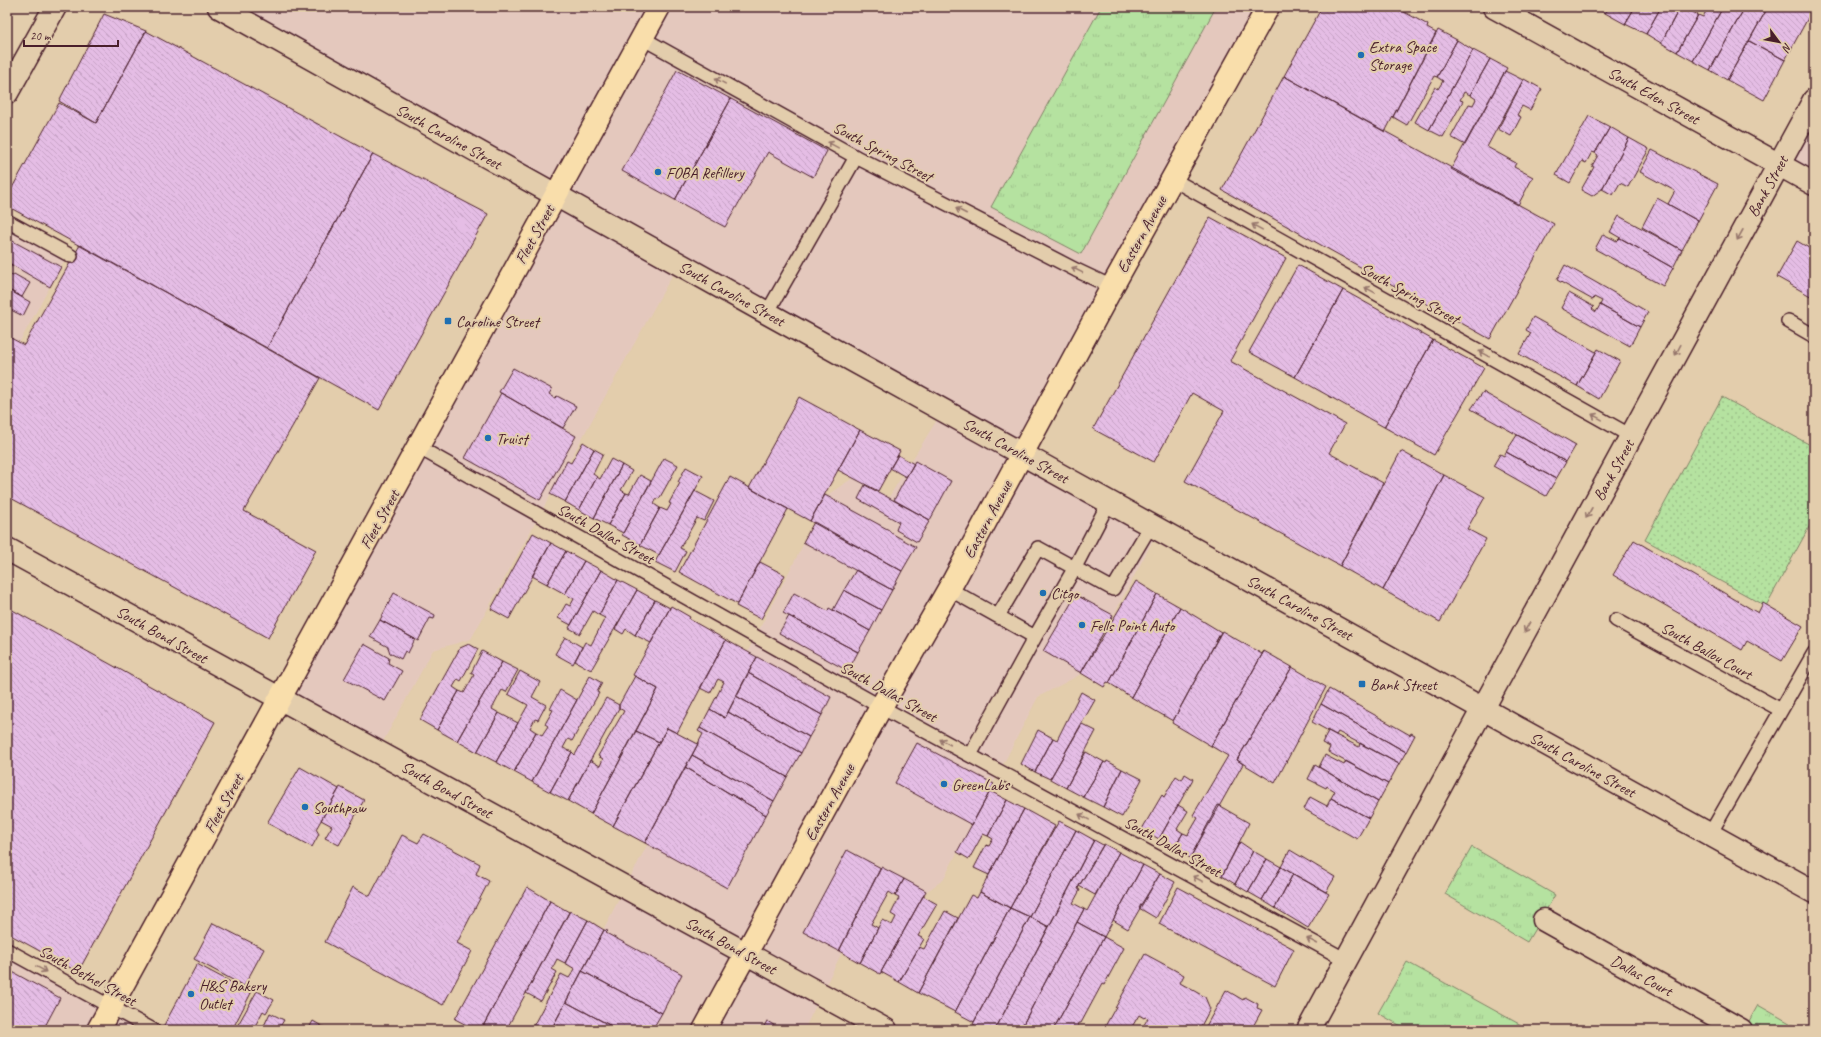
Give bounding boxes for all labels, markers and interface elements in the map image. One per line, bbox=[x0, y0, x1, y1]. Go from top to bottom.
scale bar bbox=[24, 22, 118, 48]
north arrow bbox=[1759, 22, 1799, 62]
text: 20 m bbox=[30, 28, 52, 44]
place label: Extra Space Storage bbox=[1369, 37, 1438, 75]
text: N bbox=[1779, 41, 1795, 56]
marker: Extra Space Storage bbox=[1356, 50, 1366, 60]
street label: South Eden Street bbox=[1604, 63, 1704, 130]
one-way arrow bbox=[714, 77, 726, 85]
street label: South Caroline Street bbox=[392, 100, 506, 175]
street label: South Spring Street bbox=[829, 117, 938, 188]
one-way arrow bbox=[827, 140, 839, 148]
street label: Bank Street bbox=[1743, 151, 1794, 221]
place label: FOBA Refillery bbox=[666, 163, 745, 183]
marker: FOBA Refillery bbox=[653, 167, 663, 177]
street label: Eastern Avenue bbox=[1113, 191, 1172, 277]
street label: Fleet Street bbox=[511, 200, 560, 267]
one-way arrow bbox=[955, 207, 967, 214]
one-way arrow bbox=[1251, 222, 1263, 230]
one-way arrow bbox=[1736, 229, 1744, 241]
street label: South Caroline Street bbox=[675, 257, 789, 332]
street label: South Spring Street bbox=[1357, 258, 1465, 331]
one-way arrow bbox=[1071, 266, 1083, 273]
one-way arrow bbox=[1364, 286, 1376, 294]
place label: Caroline Street bbox=[456, 312, 541, 332]
marker: Caroline Street bbox=[443, 316, 453, 326]
one-way arrow bbox=[1674, 343, 1682, 355]
one-way arrow bbox=[1478, 349, 1490, 357]
one-way arrow bbox=[1591, 413, 1603, 421]
street label: South Caroline Street bbox=[959, 414, 1073, 489]
place label: Truist bbox=[496, 429, 530, 449]
marker: Truist bbox=[483, 433, 493, 443]
street label: Bank Street bbox=[1589, 435, 1640, 505]
street label: Eastern Avenue bbox=[959, 476, 1018, 562]
street label: Fleet Street bbox=[356, 485, 405, 552]
street label: South Dallas Street bbox=[554, 499, 659, 570]
one-way arrow bbox=[1585, 507, 1593, 519]
street label: South Caroline Street bbox=[1243, 571, 1357, 646]
place label: Citgo bbox=[1051, 584, 1081, 604]
marker: Citgo bbox=[1038, 588, 1048, 598]
street label: South Bond Street bbox=[112, 602, 212, 669]
place label: Fells Point Auto bbox=[1090, 616, 1176, 636]
street label: South Ballou Court bbox=[1657, 618, 1757, 685]
marker: Fells Point Auto bbox=[1077, 620, 1087, 630]
one-way arrow bbox=[1523, 621, 1531, 633]
street label: South Dallas Street bbox=[837, 657, 942, 728]
place label: Bank Street bbox=[1370, 675, 1438, 695]
marker: Bank Street bbox=[1357, 679, 1367, 689]
street label: South Caroline Street bbox=[1526, 728, 1640, 803]
one-way arrow bbox=[939, 737, 951, 745]
street label: South Bond Street bbox=[397, 757, 497, 824]
street label: Eastern Avenue bbox=[801, 759, 860, 845]
street label: Fleet Street bbox=[200, 769, 249, 836]
place label: GreenLabs bbox=[952, 775, 1010, 795]
marker: GreenLabs bbox=[939, 779, 949, 789]
place label: Southpaw bbox=[313, 798, 367, 818]
marker: Southpaw bbox=[300, 802, 310, 812]
street label: South Dallas Street bbox=[1121, 812, 1226, 883]
one-way arrow bbox=[1078, 813, 1090, 820]
one-way arrow bbox=[1192, 875, 1204, 883]
street label: South Bond Street bbox=[681, 913, 781, 980]
one-way arrow bbox=[1306, 937, 1318, 944]
street label: South Bethel Street bbox=[35, 941, 141, 1012]
street label: Dallas Court bbox=[1607, 951, 1677, 1002]
one-way arrow bbox=[35, 965, 47, 973]
place label: H&S Bakery Outlet bbox=[199, 976, 268, 1014]
marker: H&S Bakery Outlet bbox=[186, 989, 196, 999]

